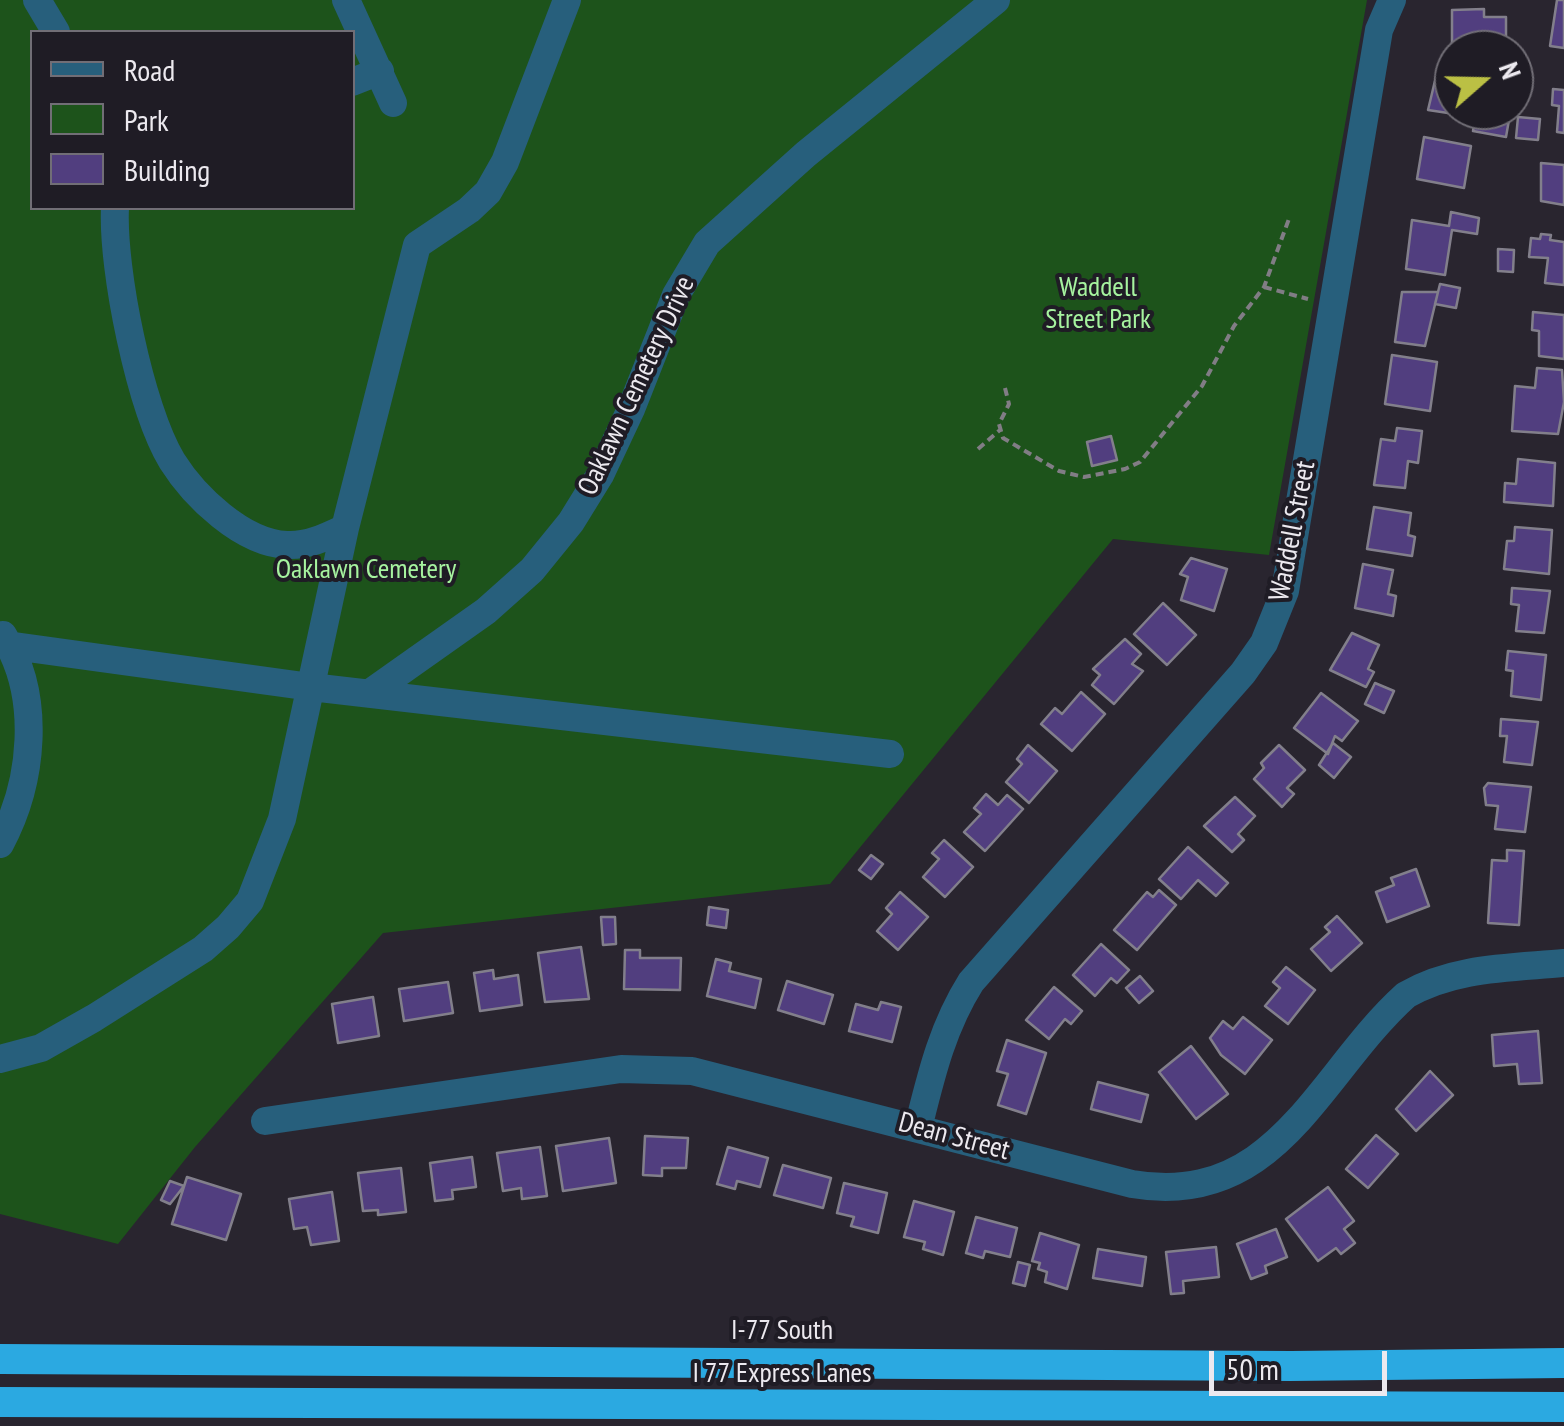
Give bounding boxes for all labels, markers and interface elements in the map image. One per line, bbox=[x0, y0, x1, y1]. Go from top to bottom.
legend bbox=[30, 30, 355, 210]
north arrow bbox=[1434, 30, 1534, 130]
text: Road bbox=[124, 50, 175, 89]
text: N bbox=[1491, 57, 1531, 84]
text: Park bbox=[124, 100, 169, 139]
text: Building bbox=[124, 150, 210, 189]
street label: Oaklawn Cemetery Drive bbox=[572, 271, 702, 501]
park label: Waddell Street Park bbox=[1045, 271, 1151, 337]
street label: Waddell Street bbox=[1263, 458, 1323, 604]
park label: Oaklawn Cemetery bbox=[276, 553, 456, 587]
street label: Dean Street bbox=[895, 1106, 1013, 1168]
street label: I-77 South bbox=[731, 1314, 833, 1348]
scale bar bbox=[1214, 1331, 1392, 1393]
text: 50 m bbox=[1226, 1349, 1279, 1388]
street label: I 77 Express Lanes bbox=[692, 1357, 872, 1391]

